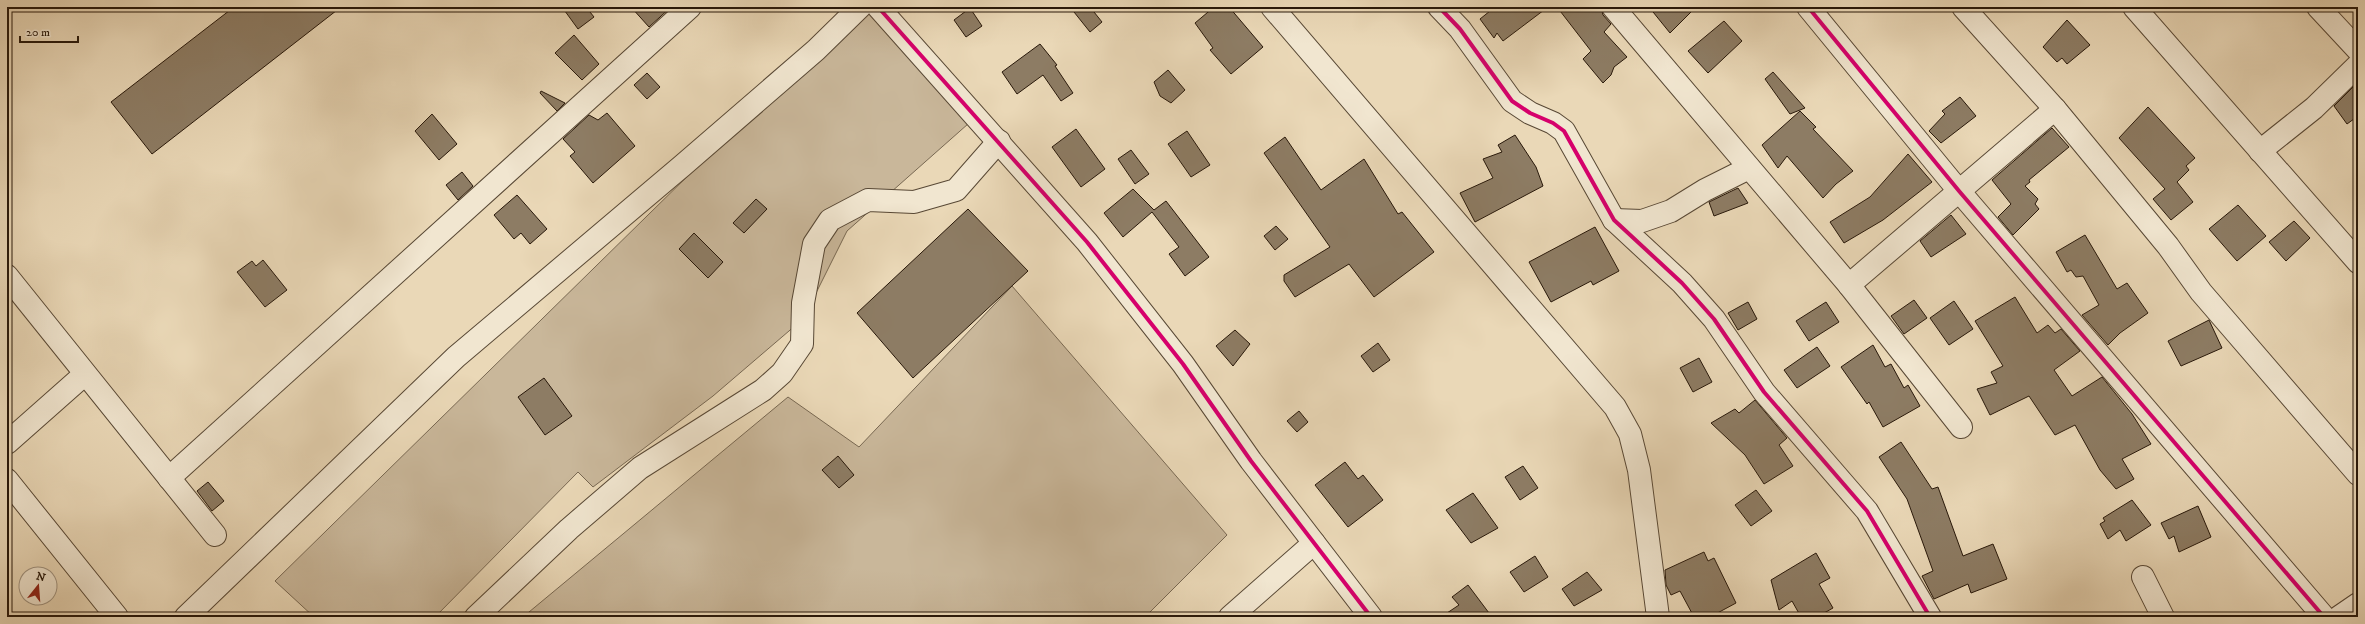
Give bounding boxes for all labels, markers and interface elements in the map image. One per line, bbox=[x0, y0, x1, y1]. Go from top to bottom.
scale bar bbox=[20, 18, 78, 44]
text: 20 m bbox=[26, 25, 50, 40]
north arrow bbox=[18, 566, 58, 606]
text: N bbox=[34, 569, 47, 585]

